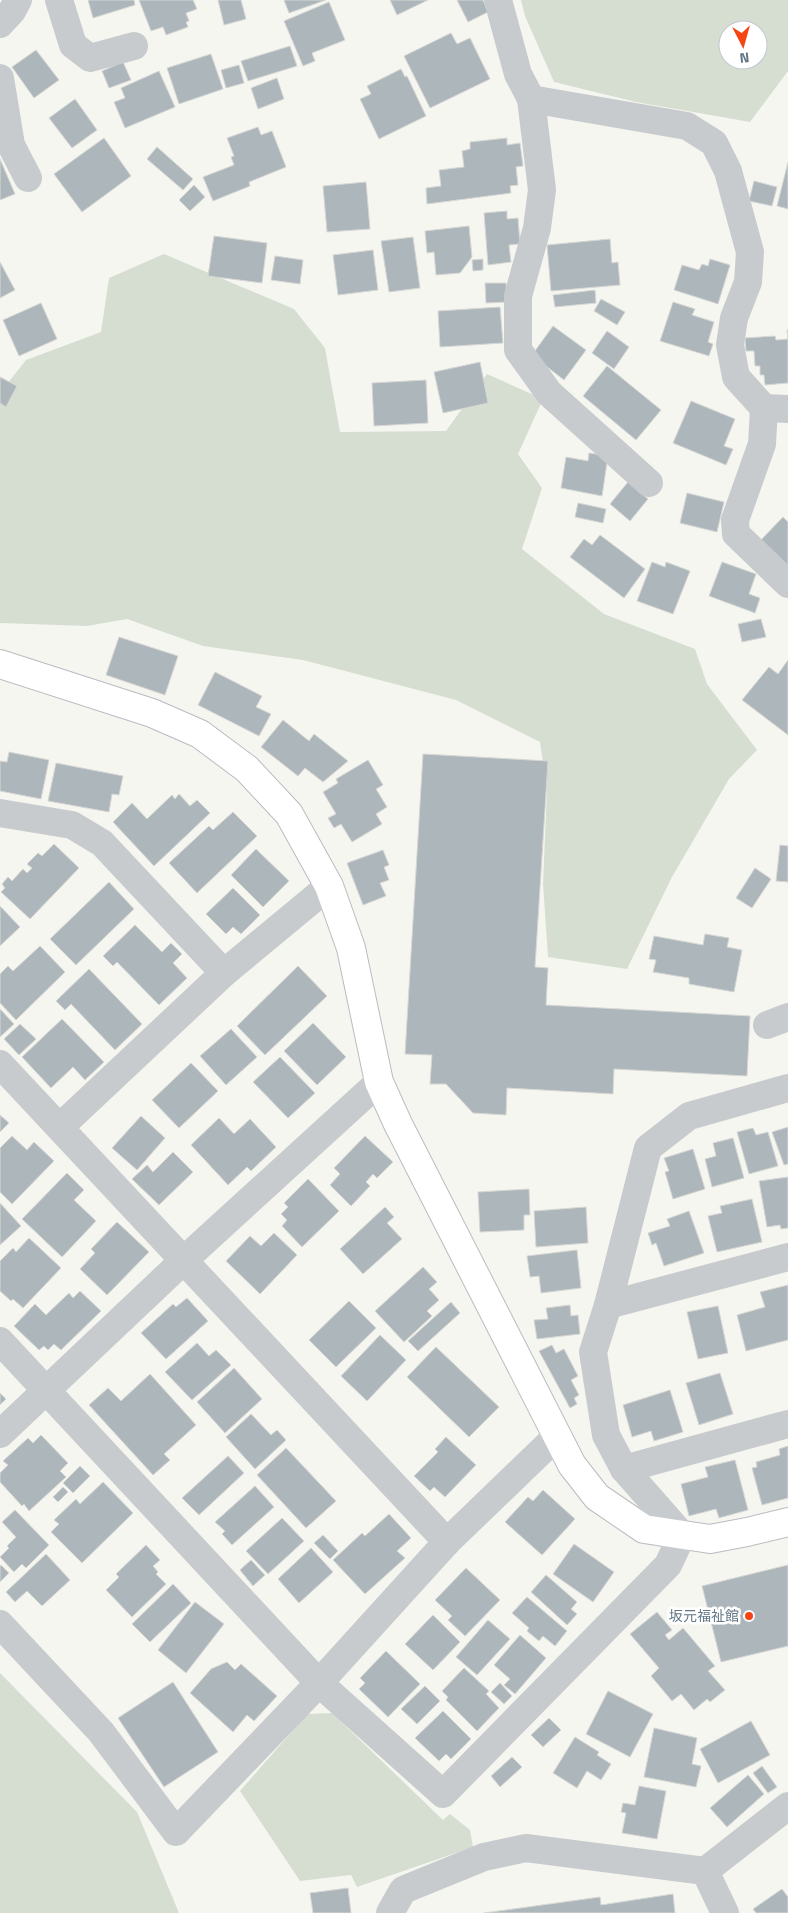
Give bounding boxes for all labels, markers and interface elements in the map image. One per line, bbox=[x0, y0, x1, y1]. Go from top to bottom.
north arrow bbox=[718, 20, 768, 70]
text: N bbox=[738, 47, 750, 69]
place label: 坂元福祉館 bbox=[669, 1605, 739, 1626]
marker: 坂元福祉館 bbox=[743, 1610, 755, 1622]

